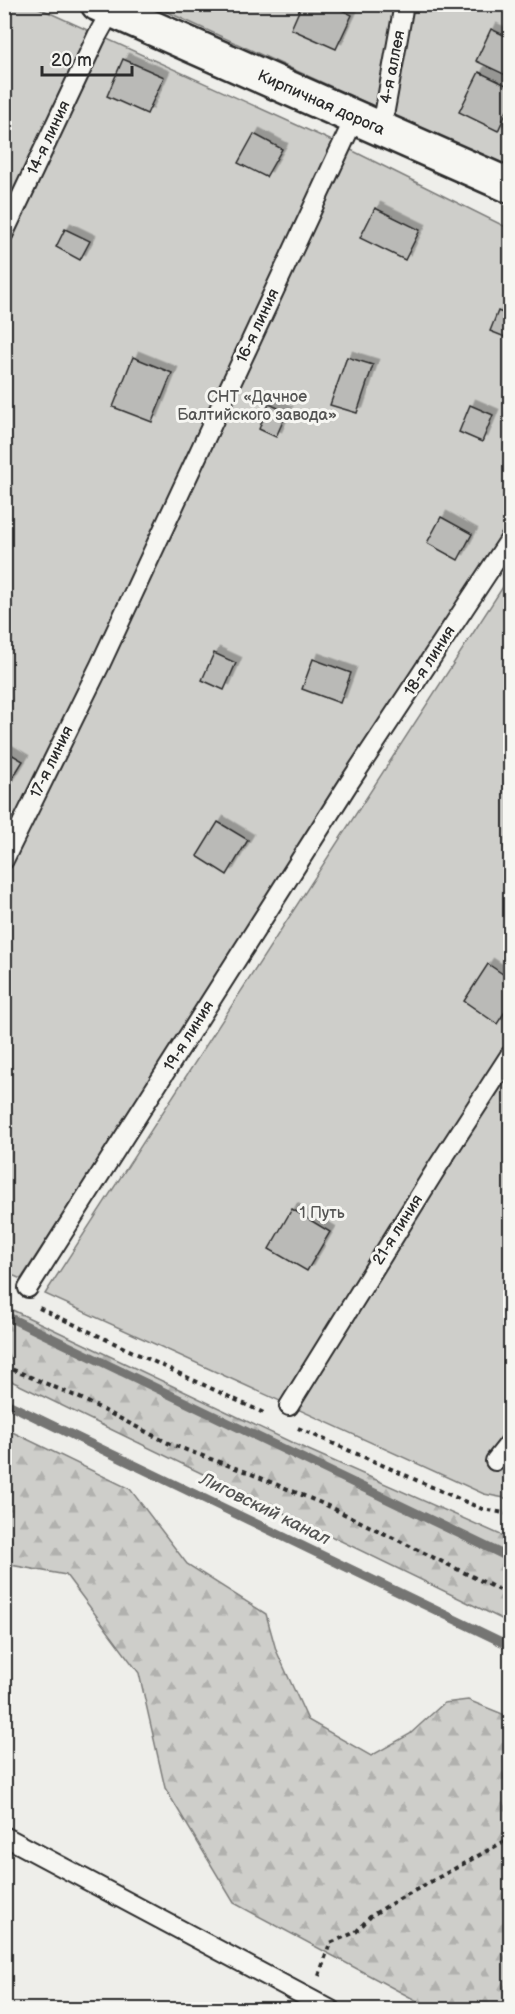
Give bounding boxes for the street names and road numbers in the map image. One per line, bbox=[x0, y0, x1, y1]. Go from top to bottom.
street label: 4-я аллея bbox=[377, 29, 409, 105]
street label: Кирпичная дорога bbox=[254, 66, 388, 140]
street label: 14-я линия bbox=[24, 98, 75, 178]
street label: 16-я линия bbox=[233, 286, 284, 366]
street label: 18-я линия bbox=[400, 622, 460, 699]
street label: 17-я линия bbox=[26, 723, 78, 801]
street label: 19-я линия bbox=[160, 997, 218, 1075]
street label: 21-я линия bbox=[369, 1191, 427, 1269]

